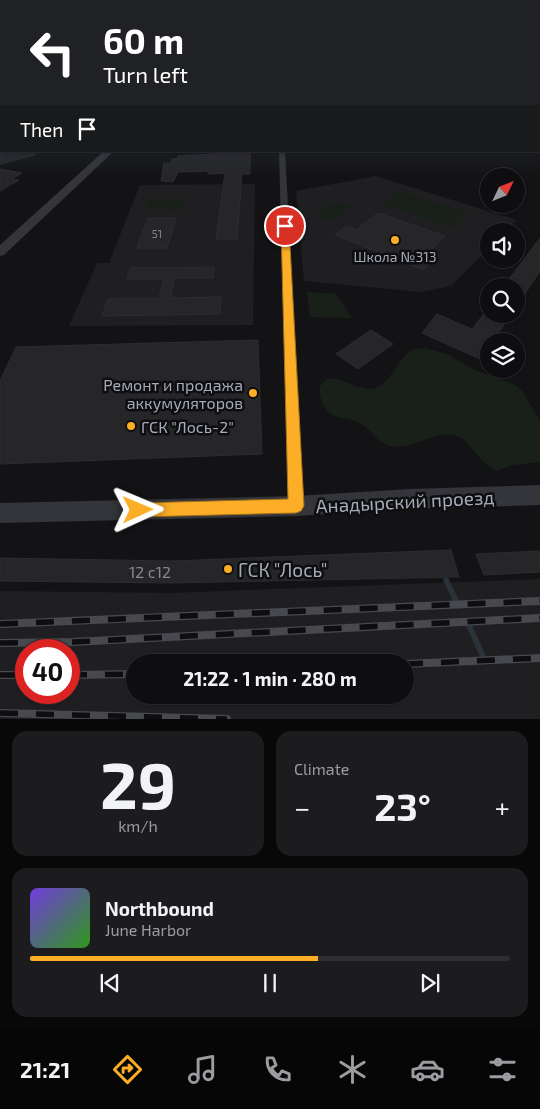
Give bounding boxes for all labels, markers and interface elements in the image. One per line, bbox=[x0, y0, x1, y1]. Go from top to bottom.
text: 60 m bbox=[103, 19, 184, 61]
icon: left bbox=[20, 20, 85, 85]
text: Turn left bbox=[103, 61, 188, 87]
icon: arrive bbox=[73, 115, 101, 143]
text: Then bbox=[20, 118, 63, 141]
north arrow bbox=[480, 168, 525, 212]
map controls bbox=[480, 168, 525, 378]
pin bbox=[264, 205, 306, 247]
icon: arrive bbox=[271, 212, 299, 240]
button: sound bbox=[480, 223, 525, 268]
house number: 51 bbox=[152, 227, 162, 240]
marker: Школа №313 bbox=[389, 234, 401, 246]
place label: Школа №313 bbox=[353, 248, 437, 265]
button: search bbox=[480, 278, 525, 323]
button: layers bbox=[480, 333, 525, 378]
place label: Ремонт и продажа аккумуляторов bbox=[103, 375, 243, 413]
marker: Ремонт и продажа аккумуляторов bbox=[247, 387, 259, 399]
place label: ГСК "Лось-2" bbox=[141, 417, 234, 436]
marker: ГСК "Лось-2" bbox=[125, 420, 137, 432]
position arrow bbox=[111, 483, 163, 535]
street label: Анадырский проезд bbox=[315, 485, 495, 517]
place label: ГСК "Лось" bbox=[238, 558, 328, 581]
house number: 12 с12 bbox=[129, 562, 171, 581]
marker: ГСК "Лось" bbox=[222, 563, 234, 575]
speed limit sign: 40 bbox=[15, 639, 80, 704]
text: 21:22 · 1 min · 280 m bbox=[183, 667, 357, 690]
text: 29 bbox=[100, 744, 176, 822]
text: Climate bbox=[294, 759, 349, 778]
text: 23° bbox=[374, 783, 431, 829]
text: − bbox=[294, 790, 310, 824]
text: + bbox=[495, 790, 510, 824]
text: km/h bbox=[118, 816, 158, 835]
text: Northbound bbox=[105, 897, 214, 920]
text: June Harbor bbox=[105, 920, 192, 939]
icon: previous bbox=[96, 969, 124, 997]
icon: pause bbox=[256, 969, 284, 997]
icon: next bbox=[416, 969, 444, 997]
icon: directions bbox=[110, 1052, 145, 1087]
icon: music bbox=[185, 1052, 220, 1087]
icon: phone bbox=[260, 1052, 295, 1087]
icon: climate bbox=[335, 1052, 370, 1087]
icon: car bbox=[410, 1052, 445, 1087]
icon: filters bbox=[485, 1052, 520, 1087]
text: 21:21 bbox=[20, 1056, 70, 1082]

